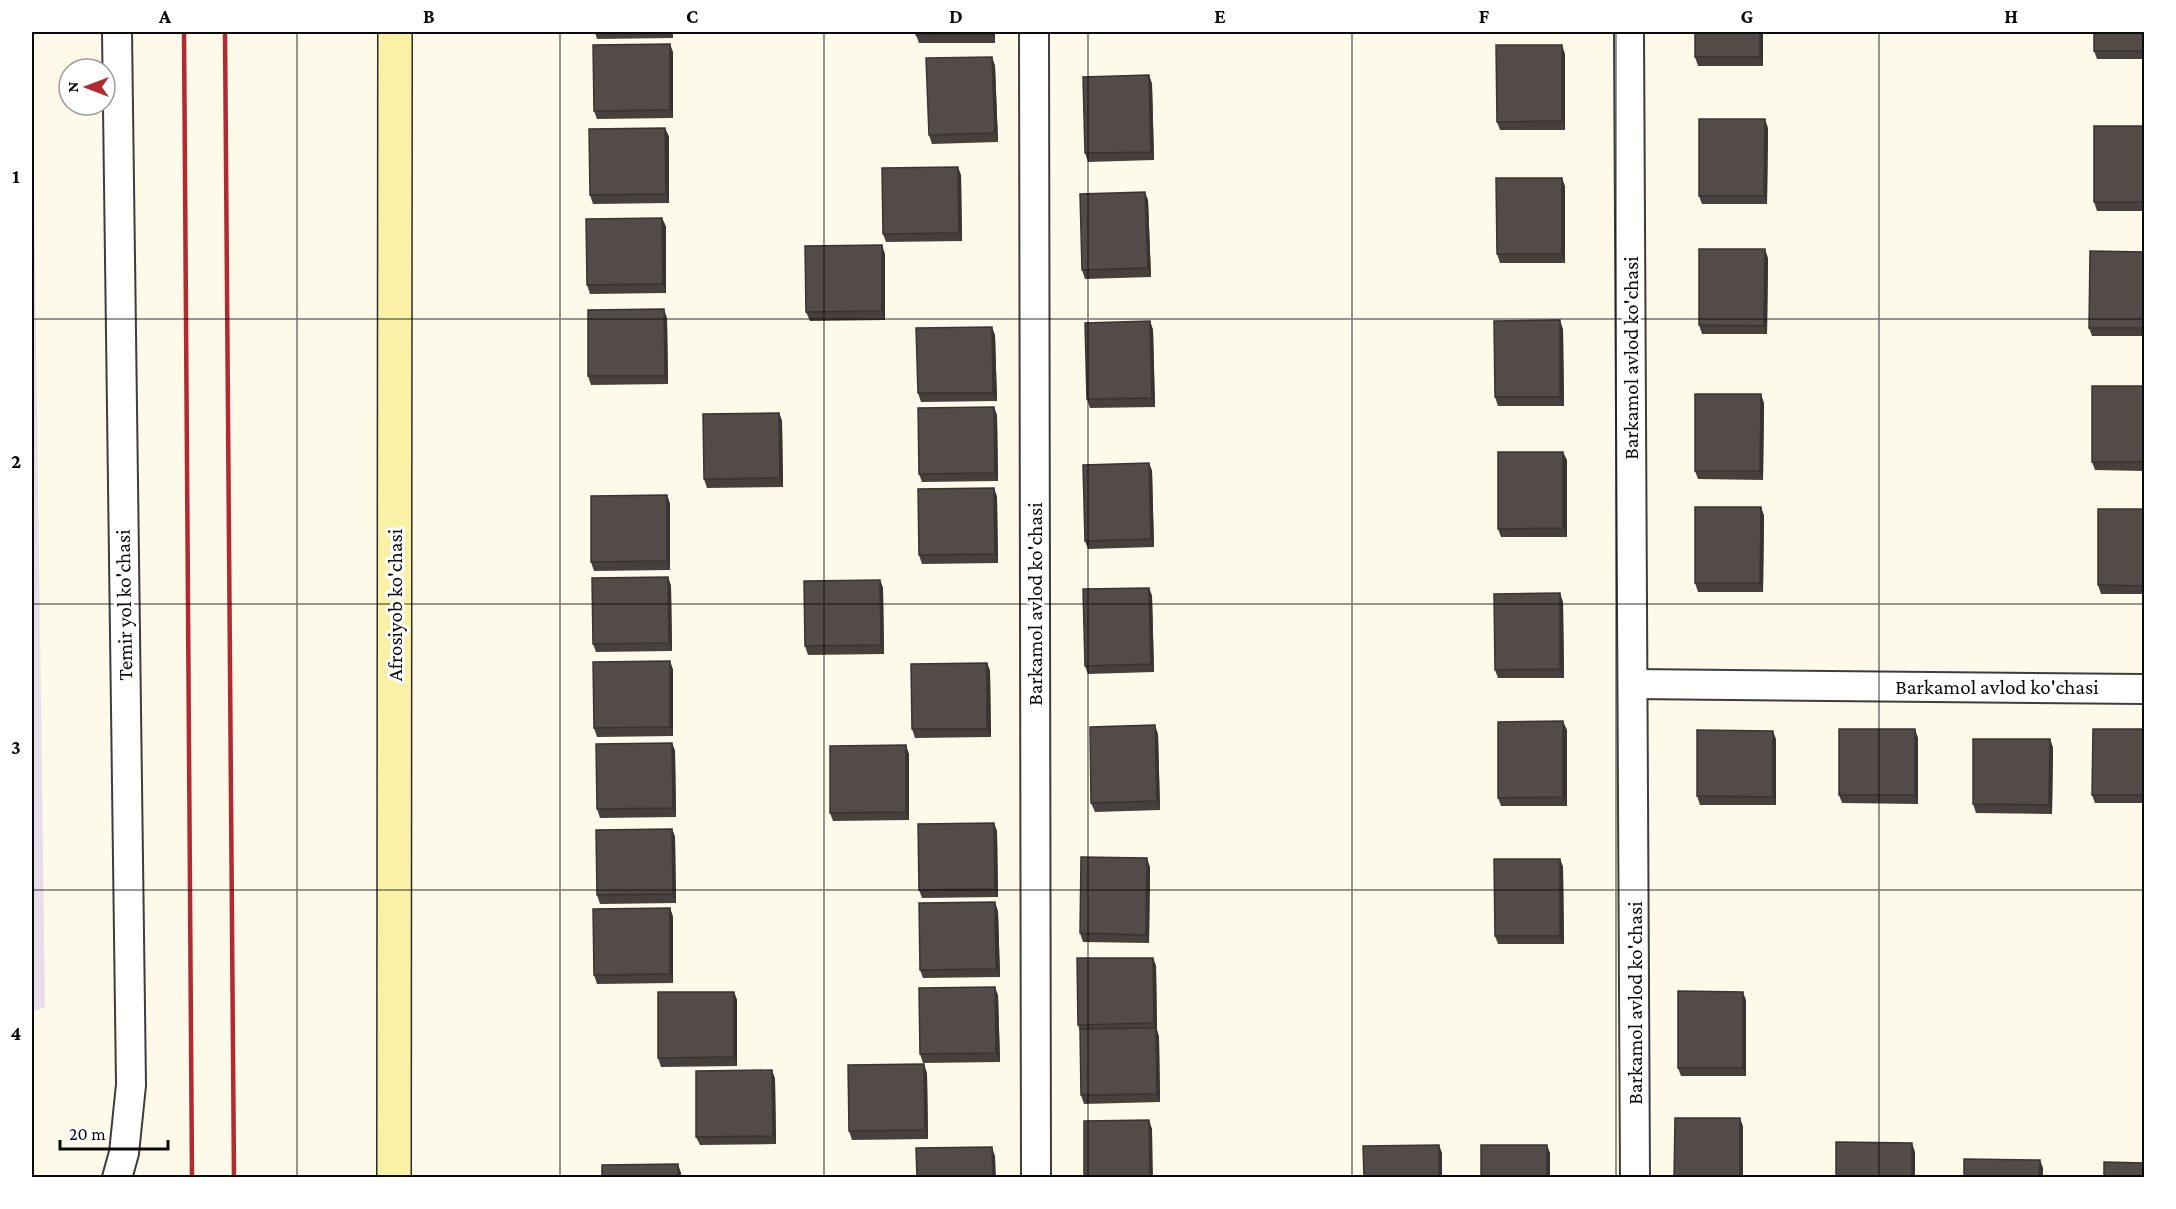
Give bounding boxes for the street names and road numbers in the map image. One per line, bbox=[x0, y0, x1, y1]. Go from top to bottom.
street label: Barkamol avlod ko'chasi bbox=[1619, 256, 1643, 460]
street label: Barkamol avlod ko'chasi bbox=[1023, 502, 1047, 706]
street label: Afrosiyob ko'chasi bbox=[383, 528, 407, 681]
street label: Temir yol ko'chasi bbox=[111, 529, 137, 681]
street label: Barkamol avlod ko'chasi bbox=[1895, 675, 2099, 699]
street label: Barkamol avlod ko'chasi bbox=[1623, 901, 1647, 1105]

